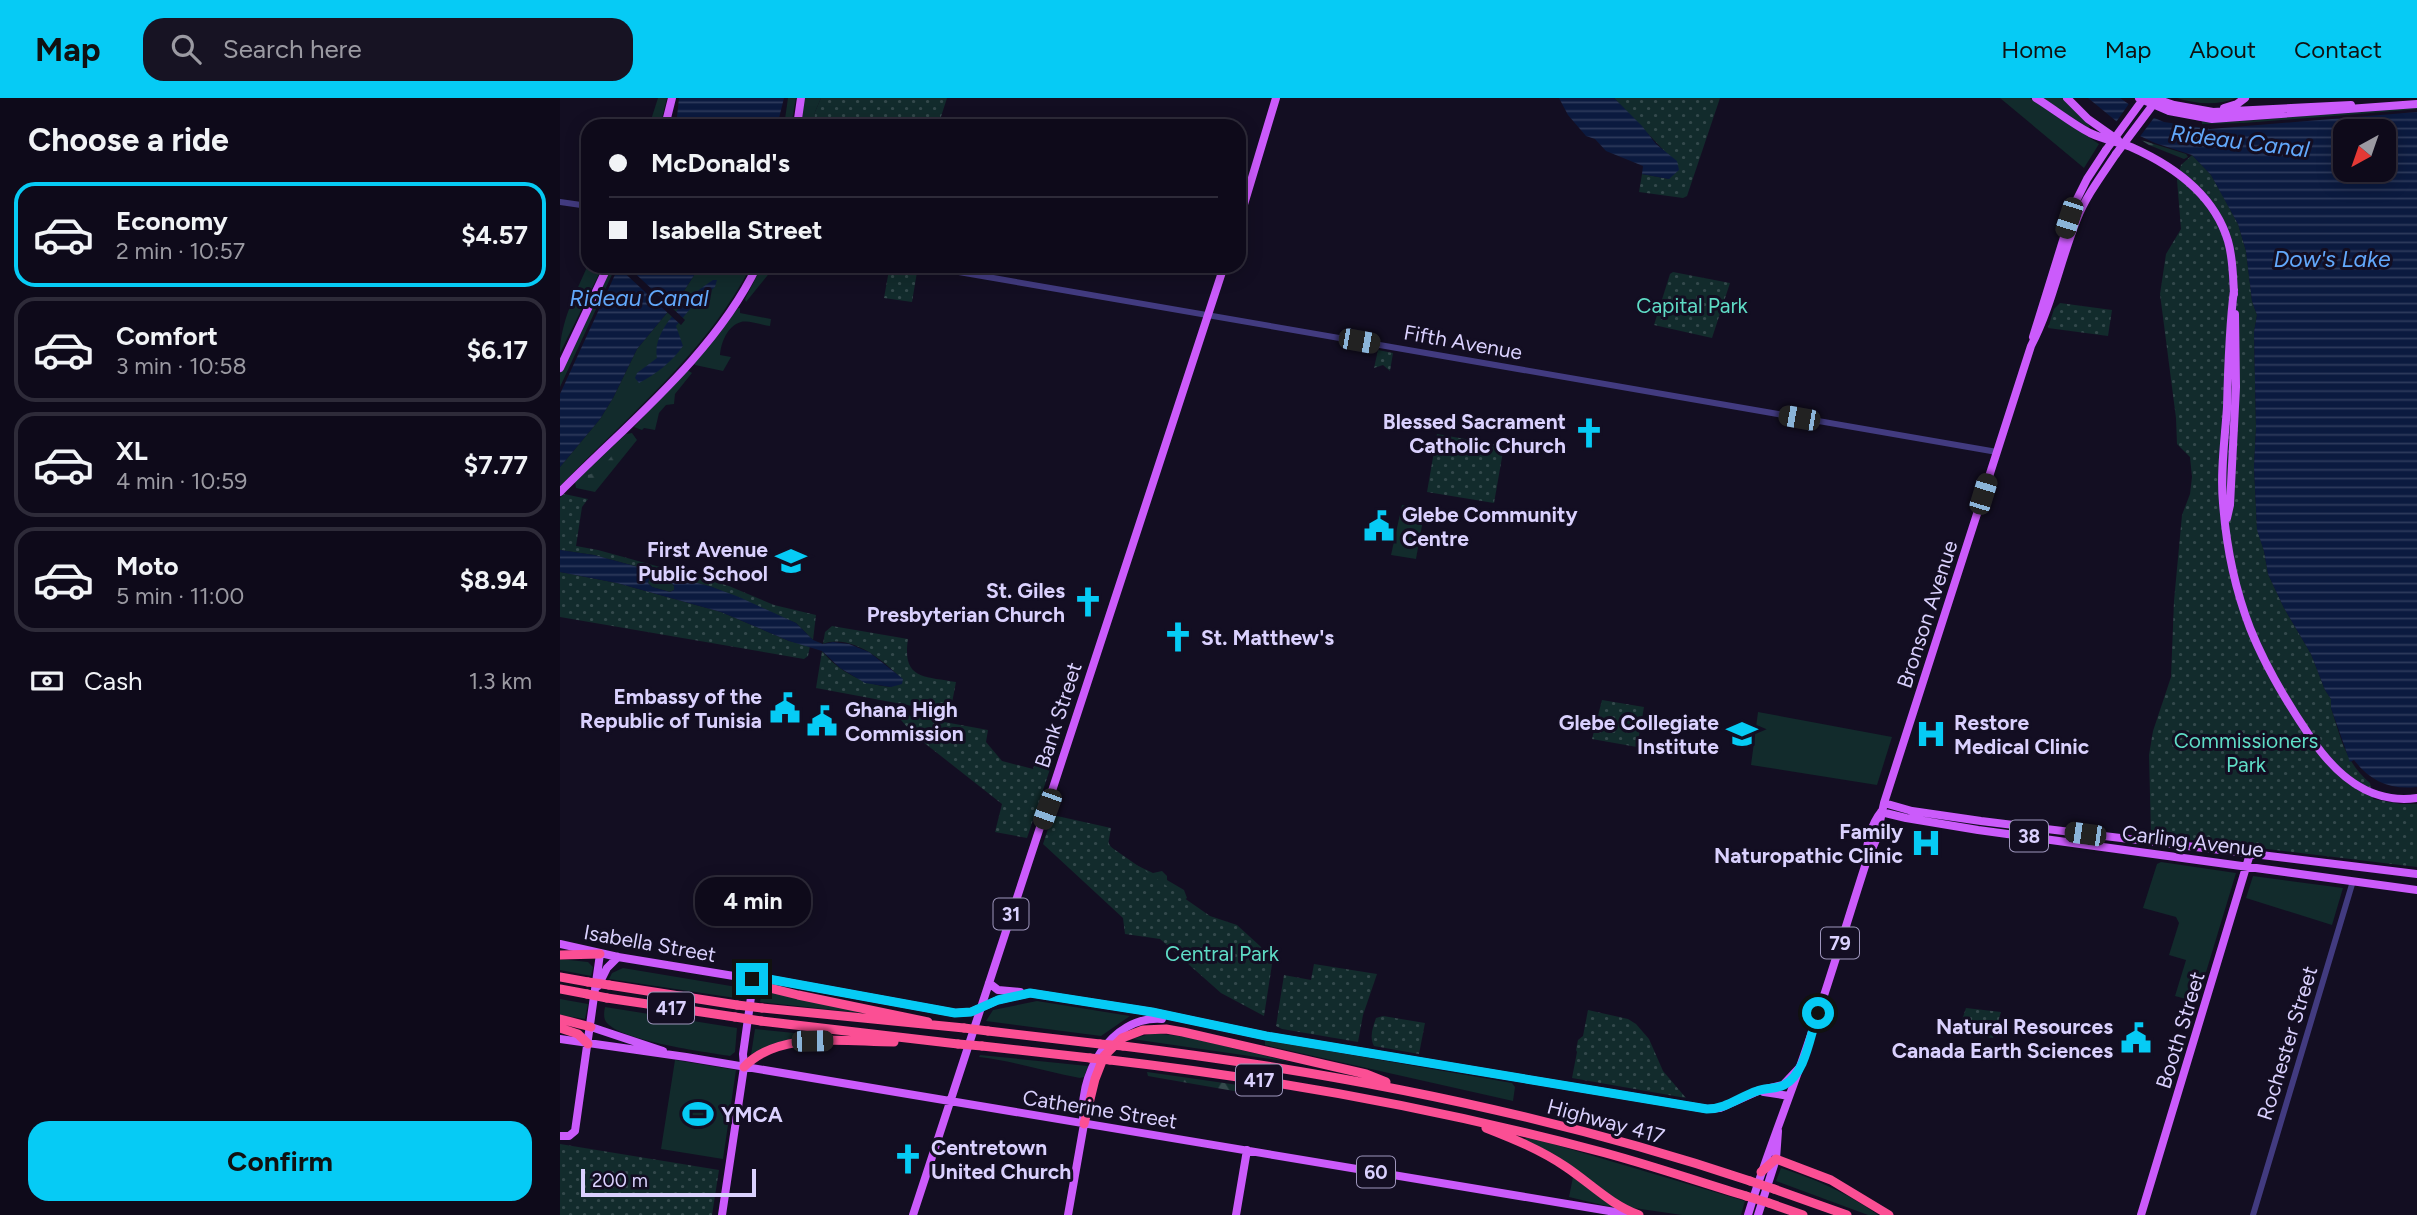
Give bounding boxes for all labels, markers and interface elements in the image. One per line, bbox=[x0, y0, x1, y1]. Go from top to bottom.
search box bbox=[143, 18, 633, 81]
text: Map bbox=[35, 30, 101, 69]
icon: search bbox=[167, 30, 205, 68]
text: Search here bbox=[223, 33, 362, 65]
text: Home bbox=[2001, 35, 2067, 64]
text: Map bbox=[2105, 35, 2151, 64]
text: About bbox=[2189, 35, 2256, 64]
text: Contact bbox=[2294, 35, 2382, 64]
water label: Rideau Canal bbox=[2169, 119, 2312, 163]
north arrow bbox=[2333, 119, 2396, 182]
map controls bbox=[2333, 119, 2396, 182]
text: Choose a ride bbox=[28, 121, 229, 159]
text: McDonald's bbox=[651, 147, 790, 179]
car bbox=[2053, 195, 2086, 241]
icon: car bbox=[32, 203, 95, 266]
text: Economy bbox=[116, 205, 228, 237]
text: Isabella Street bbox=[651, 214, 823, 246]
text: $4.57 bbox=[461, 219, 528, 251]
text: 2 min · 10:57 bbox=[116, 237, 245, 265]
water label: Dow's Lake bbox=[2274, 245, 2391, 273]
water label: Rideau Canal bbox=[569, 284, 710, 312]
park label: Capital Park bbox=[1636, 293, 1749, 318]
icon: car bbox=[32, 318, 95, 381]
street label: Fifth Avenue bbox=[1402, 319, 1524, 365]
text: Comfort bbox=[116, 320, 218, 352]
car bbox=[1337, 327, 1382, 355]
text: $6.17 bbox=[467, 334, 528, 366]
text: 3 min · 10:58 bbox=[116, 352, 247, 380]
car bbox=[1777, 404, 1822, 432]
place label: Blessed Sacrament Catholic Church bbox=[1383, 409, 1566, 458]
church icon: Blessed Sacrament Catholic Church bbox=[1572, 416, 1606, 450]
icon: car bbox=[32, 433, 95, 496]
text: XL bbox=[116, 435, 148, 467]
text: $7.77 bbox=[464, 449, 528, 481]
text: 4 min · 10:59 bbox=[116, 467, 247, 495]
car bbox=[1967, 471, 2000, 517]
place label: Glebe Community Centre bbox=[1402, 502, 1578, 551]
public building icon: Glebe Community Centre bbox=[1362, 509, 1396, 543]
place label: First Avenue Public School bbox=[638, 537, 768, 586]
street label: Bronson Avenue bbox=[1891, 537, 1963, 691]
school or university icon: First Avenue Public School bbox=[774, 544, 808, 578]
icon: car bbox=[32, 548, 95, 611]
text: Moto bbox=[116, 550, 179, 582]
text: $8.94 bbox=[460, 564, 528, 596]
place label: St. Giles Presbyterian Church bbox=[867, 578, 1065, 627]
text: 5 min · 11:00 bbox=[116, 582, 244, 610]
church icon: St. Giles Presbyterian Church bbox=[1071, 585, 1105, 619]
church icon: St. Matthew's bbox=[1161, 620, 1195, 654]
place label: St. Matthew's bbox=[1201, 625, 1334, 650]
street label: Bank Street bbox=[1029, 659, 1087, 771]
icon: cash bbox=[28, 662, 66, 700]
text: Cash bbox=[84, 665, 143, 697]
text: 1.3 km bbox=[469, 667, 532, 695]
place label: Embassy of the Republic of Tunisia bbox=[580, 684, 762, 733]
public building icon: Embassy of the Republic of Tunisia bbox=[768, 691, 802, 725]
place label: Ghana High Commission bbox=[845, 697, 964, 746]
public building icon: Ghana High Commission bbox=[805, 704, 839, 738]
place label: Glebe Collegiate Institute bbox=[1559, 710, 1719, 759]
place label: Restore Medical Clinic bbox=[1954, 710, 2090, 759]
school or university icon: Glebe Collegiate Institute bbox=[1725, 717, 1759, 751]
hospital icon: Restore Medical Clinic bbox=[1914, 717, 1948, 751]
park label: Commissioners Park bbox=[2174, 728, 2318, 777]
car bbox=[1030, 786, 1065, 832]
place label: Family Naturopathic Clinic bbox=[1714, 819, 1904, 868]
road number: 38 bbox=[2010, 820, 2048, 852]
street label: Carling Avenue bbox=[2121, 820, 2265, 862]
car bbox=[2063, 821, 2108, 847]
hospital icon: Family Naturopathic Clinic bbox=[1909, 826, 1943, 860]
callout: 4 min bbox=[694, 878, 810, 926]
text: 4 min bbox=[723, 887, 783, 915]
road number: 31 bbox=[994, 898, 1028, 930]
street label: Isabella Street bbox=[582, 919, 718, 967]
road number: 79 bbox=[1821, 928, 1859, 958]
park label: Central Park bbox=[1165, 941, 1280, 966]
route end bbox=[736, 963, 768, 995]
street label: Rochester Street bbox=[2252, 963, 2322, 1123]
street label: Booth Street bbox=[2150, 969, 2210, 1091]
road number: 417 bbox=[648, 992, 694, 1024]
route start bbox=[1802, 997, 1834, 1029]
place label: Natural Resources Canada Earth Sciences bbox=[1892, 1014, 2113, 1063]
public building icon: Natural Resources Canada Earth Sciences bbox=[2119, 1021, 2153, 1055]
car bbox=[791, 1030, 834, 1052]
road number: 417 bbox=[1236, 1064, 1282, 1096]
street label: Catherine Street bbox=[1021, 1084, 1179, 1134]
street label: Highway 417 bbox=[1545, 1093, 1667, 1149]
sports icon: YMCA bbox=[681, 1097, 715, 1131]
place label: YMCA bbox=[721, 1102, 783, 1127]
button: Confirm bbox=[28, 1121, 532, 1201]
place label: Centretown United Church bbox=[931, 1135, 1071, 1184]
church icon: Centretown United Church bbox=[891, 1142, 925, 1176]
road number: 60 bbox=[1357, 1156, 1395, 1188]
scale bar bbox=[581, 1166, 756, 1198]
text: 200 m bbox=[592, 1169, 648, 1192]

